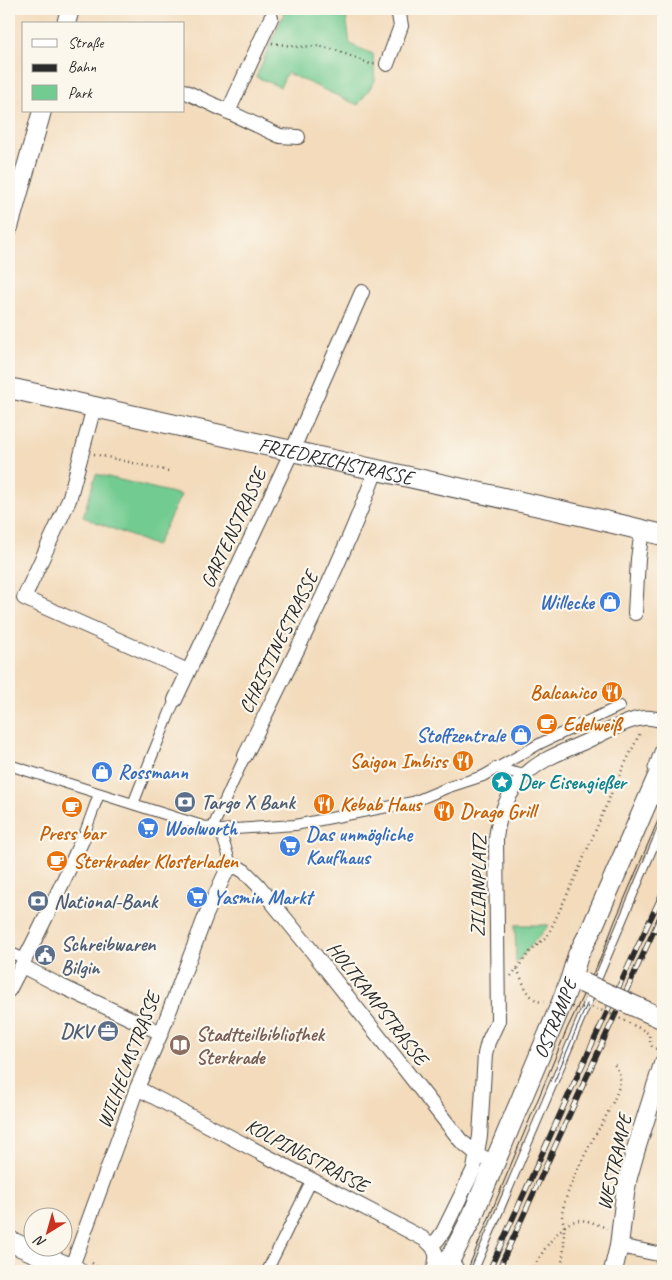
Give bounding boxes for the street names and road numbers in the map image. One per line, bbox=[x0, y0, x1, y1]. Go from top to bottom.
street label: FRIEDRICHSTRASSE bbox=[256, 432, 418, 491]
street label: GARTENSTRASSE bbox=[195, 462, 273, 592]
street label: CHRISTINESTRASSE bbox=[233, 564, 325, 717]
street label: ZILIANPLATZ bbox=[465, 831, 492, 937]
street label: HOLTKAMPSTRASSE bbox=[322, 937, 435, 1072]
street label: OSTRAMPE bbox=[528, 973, 584, 1062]
street label: WILHELMSTRASSE bbox=[91, 987, 167, 1131]
street label: WESTRAMPE bbox=[591, 1109, 638, 1212]
street label: KOLPINGSTRASSE bbox=[241, 1113, 374, 1199]

